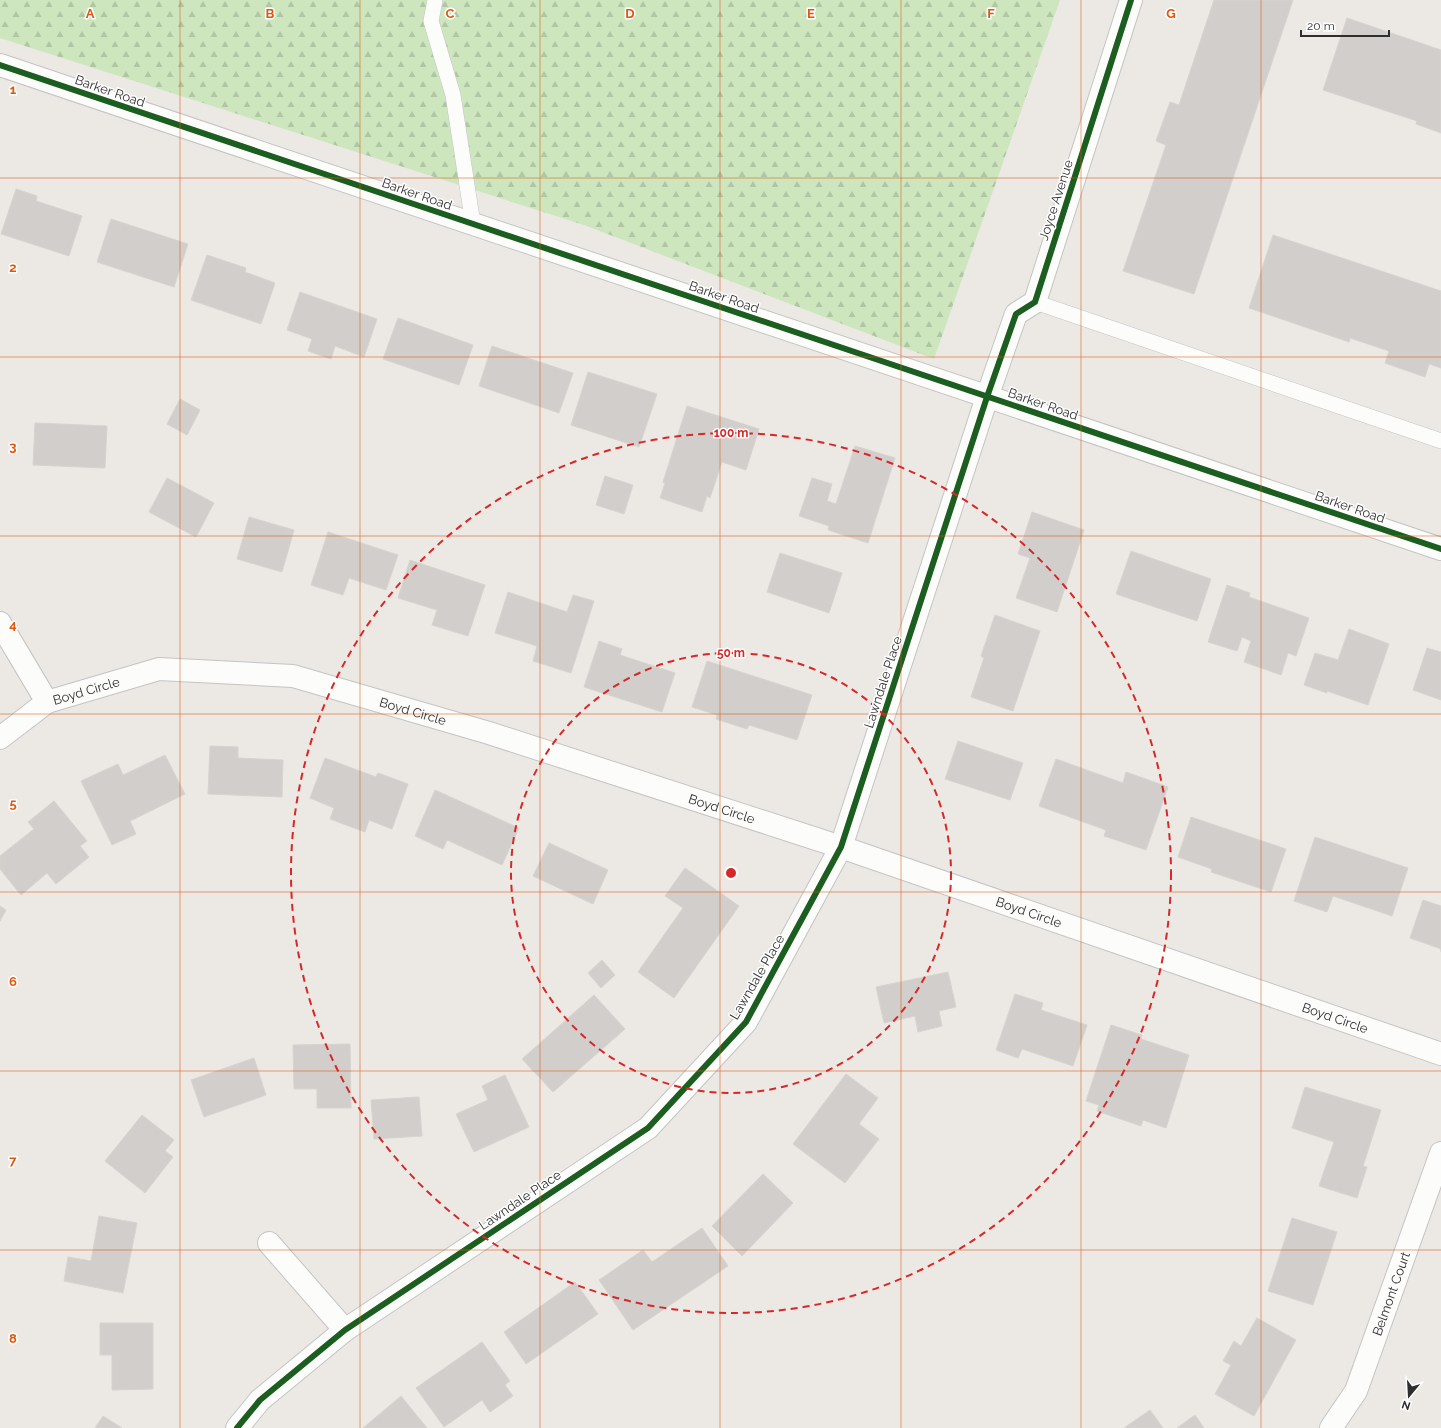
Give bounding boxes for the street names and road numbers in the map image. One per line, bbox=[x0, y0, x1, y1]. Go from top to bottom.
street label: Barker Road bbox=[73, 72, 147, 110]
street label: Joyce Avenue bbox=[1036, 158, 1076, 242]
street label: Barker Road bbox=[380, 175, 454, 213]
street label: Barker Road bbox=[687, 278, 761, 316]
street label: Barker Road bbox=[1006, 385, 1080, 423]
street label: Barker Road bbox=[1313, 488, 1387, 526]
street label: Lawndale Place bbox=[861, 634, 905, 730]
street label: Boyd Circle bbox=[51, 673, 122, 707]
street label: Boyd Circle bbox=[378, 694, 448, 728]
street label: Boyd Circle bbox=[687, 791, 757, 826]
street label: Boyd Circle bbox=[994, 893, 1064, 930]
street label: Lawndale Place bbox=[727, 932, 788, 1022]
street label: Boyd Circle bbox=[1300, 999, 1370, 1036]
street label: Lawndale Place bbox=[476, 1167, 564, 1233]
street label: Belmont Court bbox=[1369, 1249, 1413, 1338]

